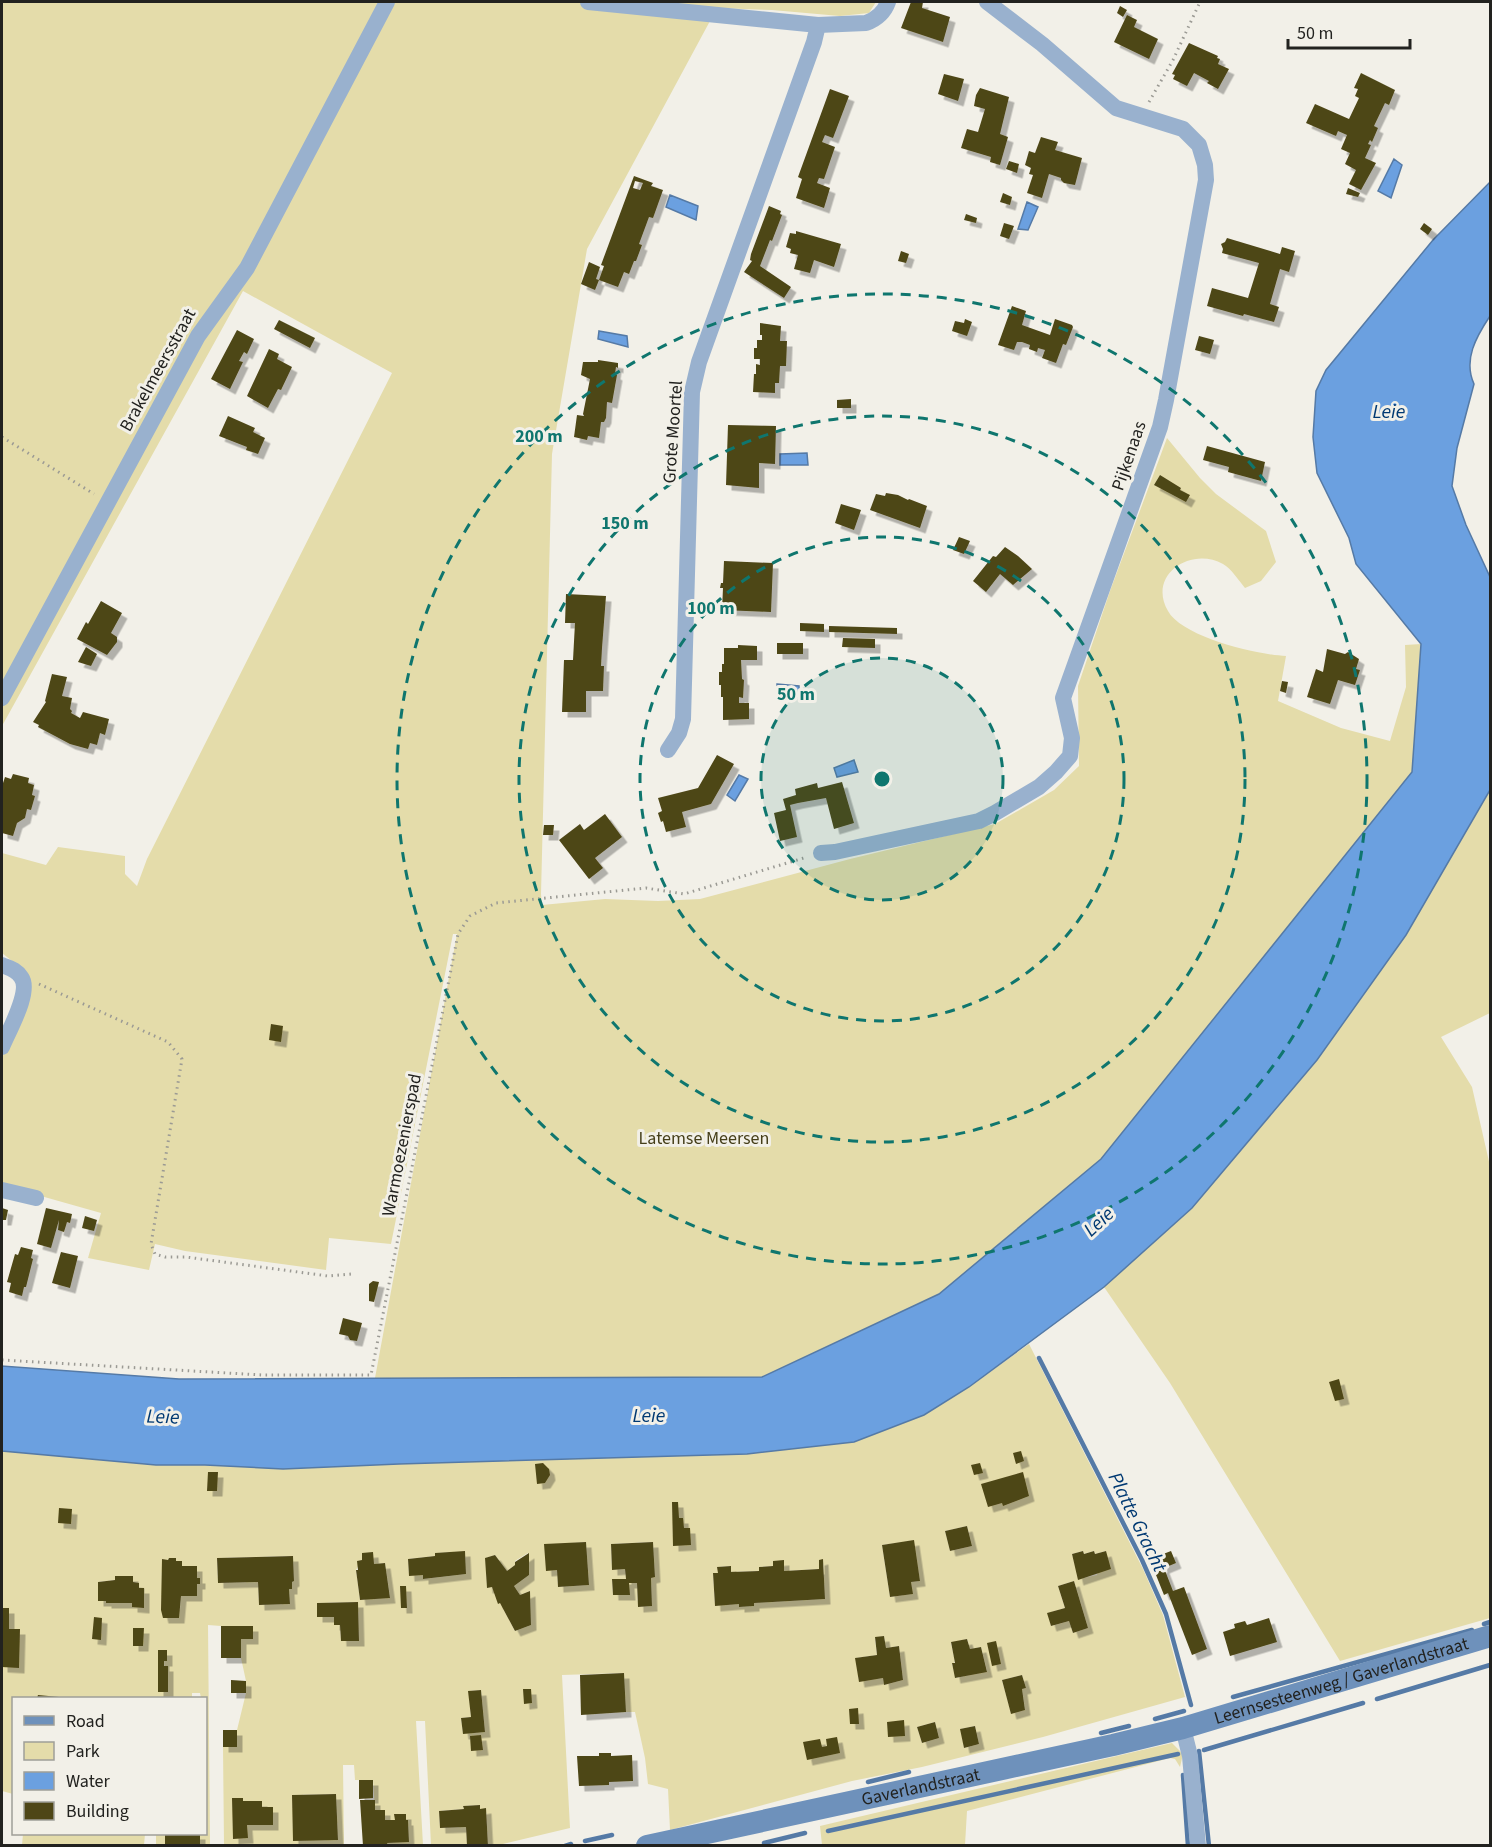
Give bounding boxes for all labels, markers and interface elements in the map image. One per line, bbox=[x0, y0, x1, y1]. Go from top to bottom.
scale bar bbox=[1288, 12, 1410, 50]
text: 50 m bbox=[1297, 21, 1333, 46]
street label: Brakelmeersstraat bbox=[114, 304, 202, 436]
street label: Grote Moortel bbox=[657, 380, 689, 484]
water label: Leie bbox=[1373, 398, 1405, 426]
street label: Pijkenaas bbox=[1105, 418, 1153, 494]
text: 200 m bbox=[515, 424, 563, 449]
text: 150 m bbox=[601, 511, 649, 536]
text: 100 m bbox=[687, 596, 735, 621]
text: 50 m bbox=[777, 682, 815, 707]
centre of rings bbox=[872, 769, 892, 789]
street label: Warmoezenierspad bbox=[376, 1071, 428, 1219]
park label: Latemse Meersen bbox=[639, 1126, 769, 1151]
water label: Leie bbox=[1077, 1201, 1121, 1243]
water label: Leie bbox=[146, 1402, 180, 1432]
water label: Leie bbox=[633, 1402, 665, 1430]
water label: Platte Gracht bbox=[1101, 1467, 1173, 1577]
street label: Leernsesteenweg / Gaverlandstraat bbox=[1211, 1631, 1471, 1731]
legend bbox=[12, 1697, 207, 1835]
text: Road bbox=[66, 1709, 105, 1734]
text: Park bbox=[66, 1739, 100, 1764]
street label: Gaverlandstraat bbox=[859, 1762, 982, 1812]
text: Water bbox=[66, 1769, 110, 1794]
text: Building bbox=[66, 1799, 129, 1824]

